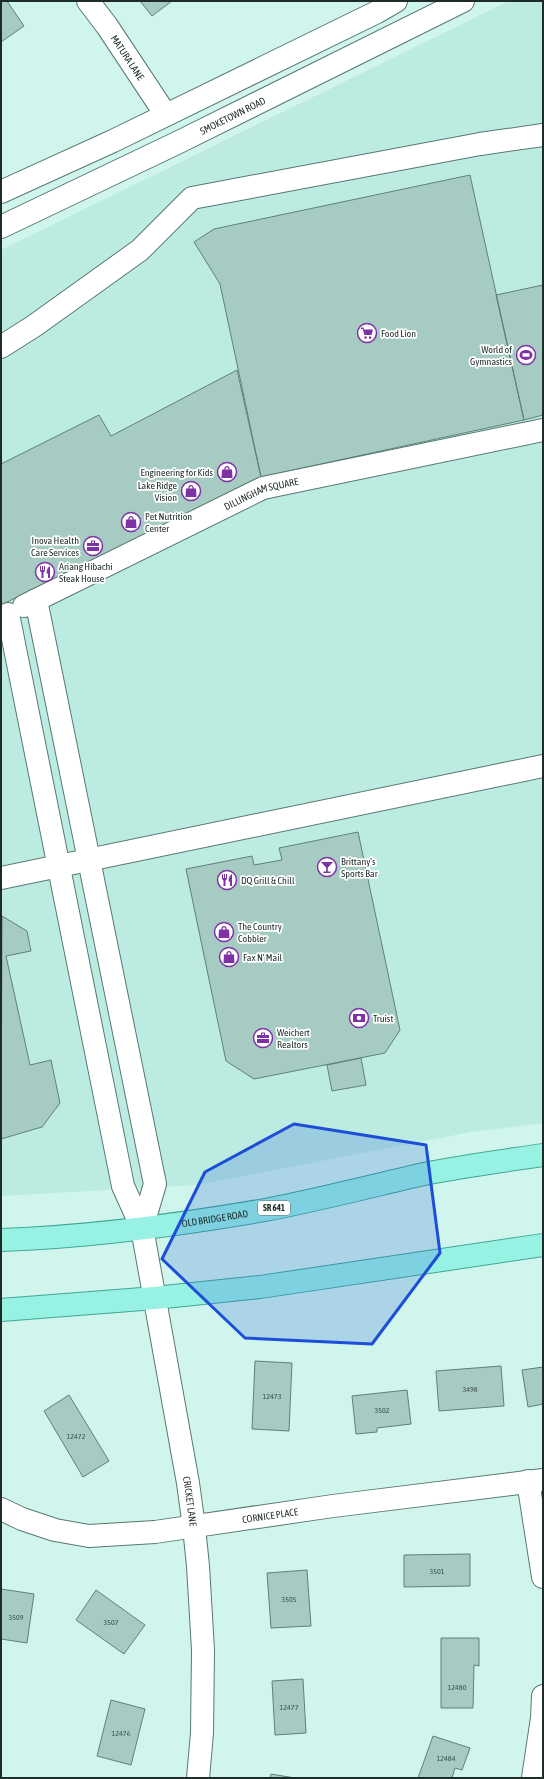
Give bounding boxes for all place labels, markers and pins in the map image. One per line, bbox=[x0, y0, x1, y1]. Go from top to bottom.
supermarket icon: Food Lion bbox=[356, 322, 378, 344]
place label: Food Lion bbox=[381, 328, 416, 339]
place label: World of Gymnastics bbox=[470, 344, 512, 367]
sports icon: World of Gymnastics bbox=[515, 344, 537, 366]
shop icon: Engineering for Kids bbox=[216, 461, 238, 483]
place label: Engineering for Kids bbox=[140, 467, 213, 478]
place label: Lake Ridge Vision bbox=[138, 480, 177, 503]
shop icon: Lake Ridge Vision bbox=[180, 480, 202, 502]
shop icon: Pet Nutrition Center bbox=[120, 511, 142, 533]
place label: Pet Nutrition Center bbox=[145, 511, 192, 534]
place label: Inova Health Care Services bbox=[31, 535, 79, 558]
office icon: Inova Health Care Services bbox=[82, 535, 104, 557]
restaurant icon: Ariang Hibachi Steak House bbox=[34, 561, 56, 583]
place label: Ariang Hibachi Steak House bbox=[59, 561, 113, 584]
bar icon: Brittany’s Sports Bar bbox=[316, 856, 338, 878]
place label: Brittany’s Sports Bar bbox=[341, 856, 379, 879]
restaurant icon: DQ Grill & Chill bbox=[216, 869, 238, 891]
place label: DQ Grill & Chill bbox=[241, 875, 295, 886]
shop icon: The Country Cobbler bbox=[213, 921, 235, 943]
place label: The Country Cobbler bbox=[238, 921, 282, 944]
shop icon: Fax N’ Mail bbox=[218, 946, 240, 968]
place label: Fax N’ Mail bbox=[243, 952, 283, 963]
bank icon: Truist bbox=[348, 1007, 370, 1029]
place label: Truist bbox=[373, 1013, 393, 1024]
office icon: Weichert Realtors bbox=[252, 1027, 274, 1049]
place label: Weichert Realtors bbox=[277, 1027, 310, 1050]

